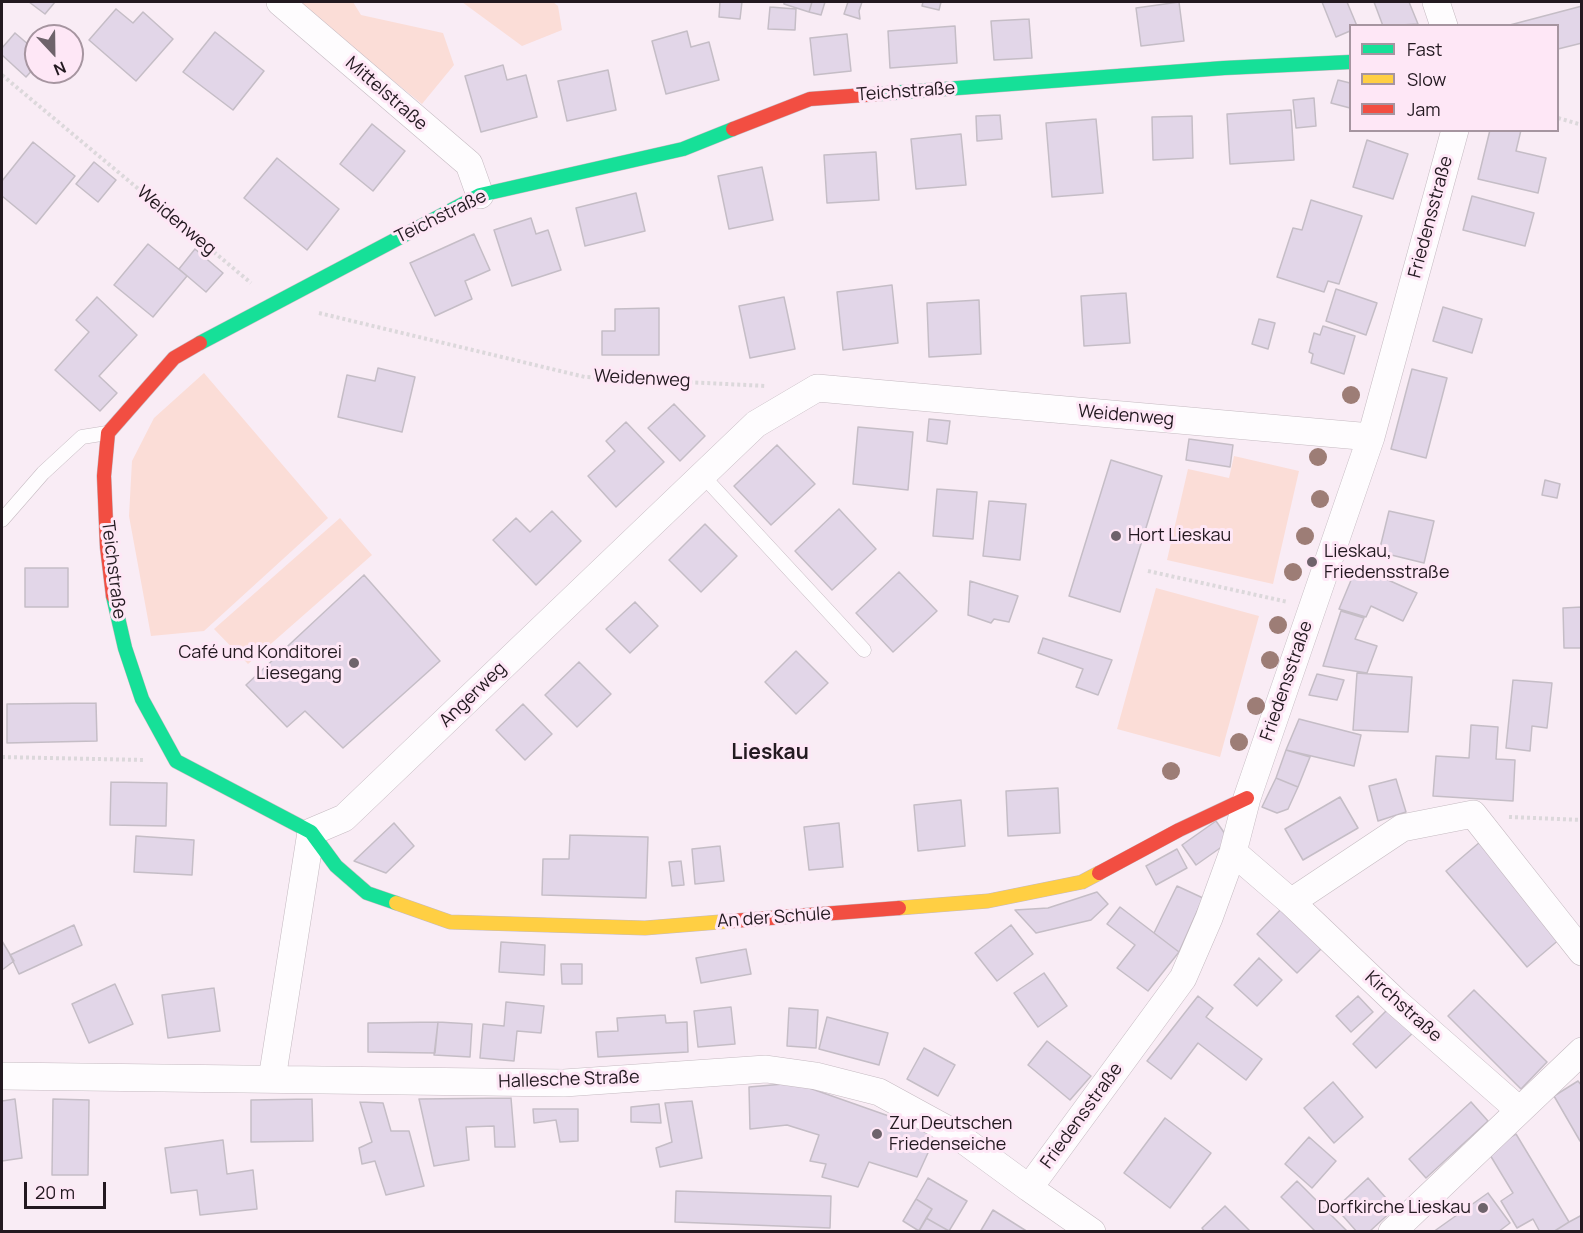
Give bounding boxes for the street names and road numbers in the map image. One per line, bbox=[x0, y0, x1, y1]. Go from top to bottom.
street label: Mittelstraße bbox=[341, 53, 431, 135]
street label: Teichstraße bbox=[856, 78, 956, 106]
street label: Friedensstraße bbox=[1404, 154, 1458, 280]
street label: Weidenweg bbox=[132, 182, 220, 260]
street label: Teichstraße bbox=[392, 186, 490, 248]
street label: Weidenweg bbox=[593, 366, 691, 392]
street label: Weidenweg bbox=[1077, 401, 1175, 431]
street label: Teichstraße bbox=[96, 520, 130, 620]
street label: Friedensstraße bbox=[1256, 618, 1318, 744]
street label: Angerweg bbox=[435, 658, 511, 732]
street label: An der Schule bbox=[716, 903, 832, 933]
street label: Kirchstraße bbox=[1360, 967, 1446, 1047]
street label: Friedensstraße bbox=[1036, 1059, 1128, 1173]
street label: Hallesche Straße bbox=[498, 1067, 640, 1093]

